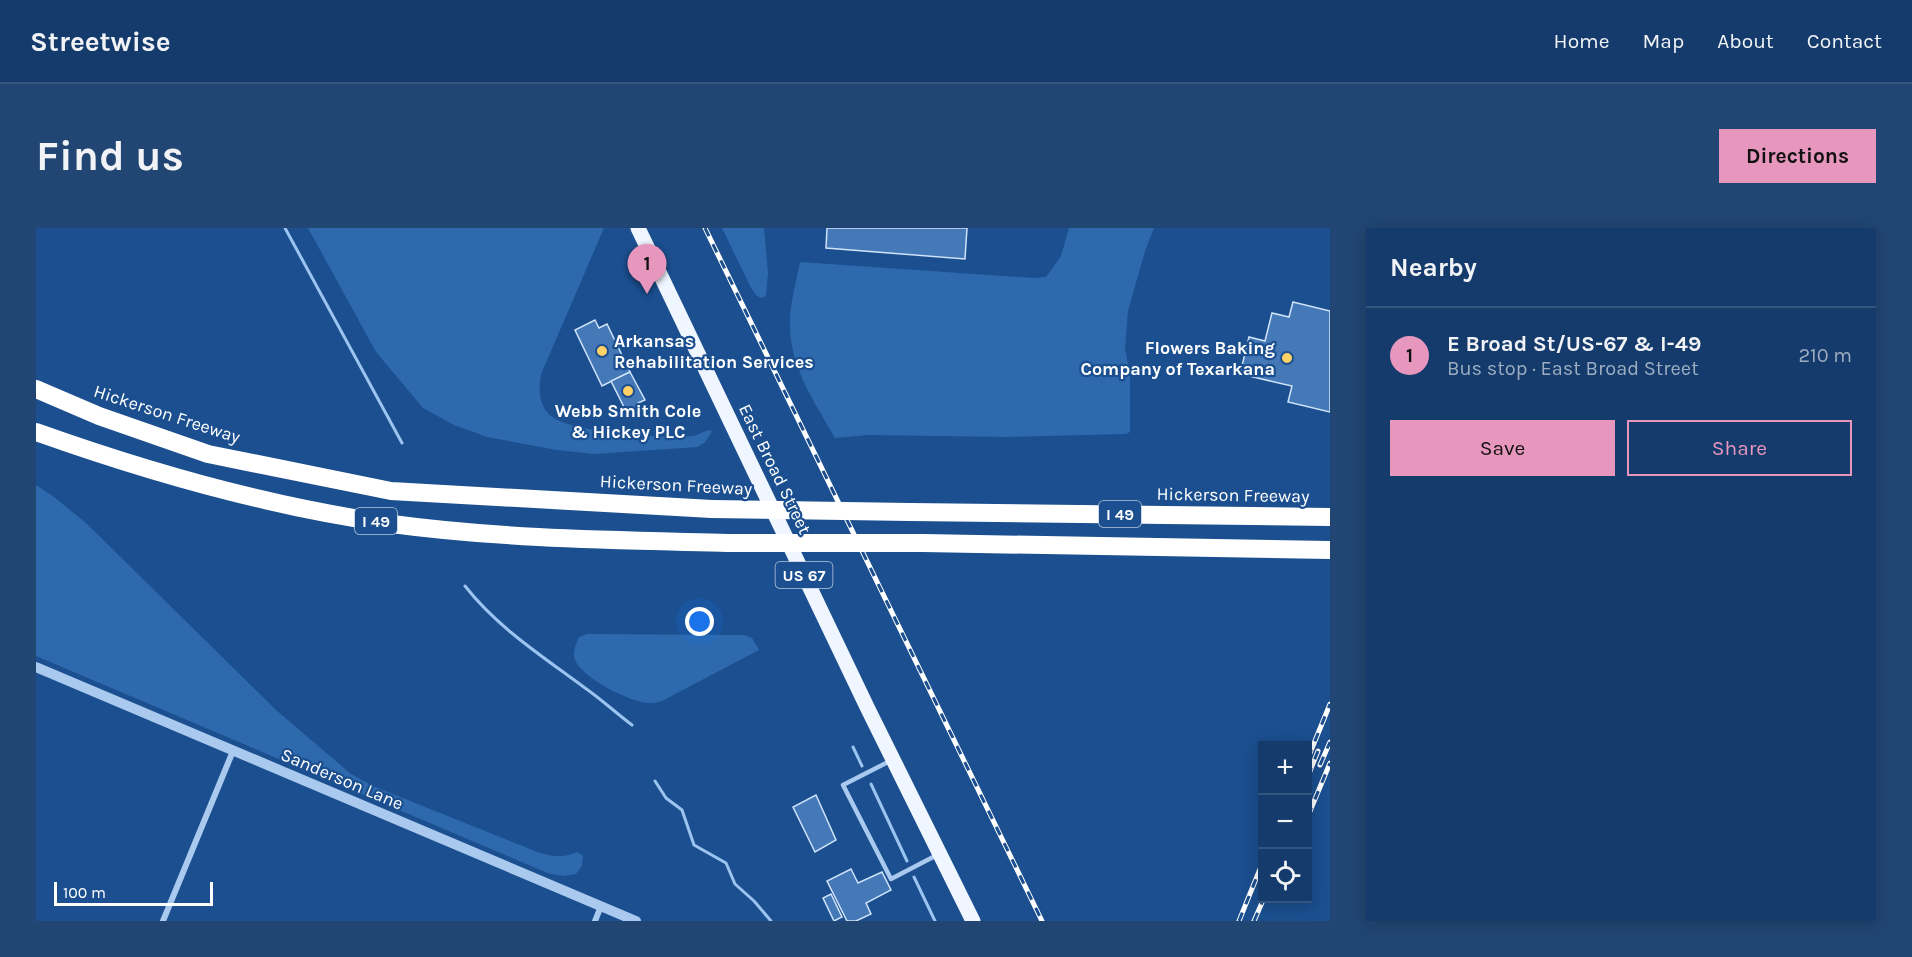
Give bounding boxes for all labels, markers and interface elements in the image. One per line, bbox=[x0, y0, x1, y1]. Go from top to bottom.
text: Streetwise bbox=[30, 25, 171, 58]
text: Home bbox=[1554, 29, 1610, 53]
text: Map bbox=[1643, 29, 1684, 53]
text: About bbox=[1717, 29, 1774, 53]
text: Contact bbox=[1807, 29, 1882, 53]
button: Directions bbox=[1719, 129, 1876, 183]
text: Find us bbox=[36, 131, 184, 181]
pin: 1 bbox=[628, 244, 666, 294]
text: Nearby bbox=[1390, 252, 1477, 283]
place label: Arkansas Rehabilitation Services bbox=[614, 330, 814, 373]
text: E Broad St/US-67 & I-49 bbox=[1447, 331, 1701, 357]
place label: Flowers Baking Company of Texarkana bbox=[1081, 337, 1276, 380]
marker: Arkansas Rehabilitation Services bbox=[595, 344, 609, 358]
text: 1 bbox=[1406, 344, 1413, 367]
text: 210 m bbox=[1798, 344, 1852, 367]
marker: Flowers Baking Company of Texarkana bbox=[1280, 351, 1294, 365]
text: Bus stop · East Broad Street bbox=[1447, 357, 1699, 380]
street label: Hickerson Freeway bbox=[91, 380, 244, 448]
marker: Webb Smith Cole & Hickey PLC bbox=[621, 384, 635, 398]
place label: Webb Smith Cole & Hickey PLC bbox=[555, 400, 701, 443]
street label: East Broad Street bbox=[734, 400, 816, 538]
button: Save bbox=[1390, 420, 1615, 476]
button: Share bbox=[1627, 420, 1852, 476]
street label: Hickerson Freeway bbox=[599, 470, 753, 500]
street label: Hickerson Freeway bbox=[1156, 483, 1310, 507]
road number: I 49 bbox=[1099, 501, 1141, 527]
road number: I 49 bbox=[355, 508, 397, 534]
road number: US 67 bbox=[776, 562, 832, 588]
your location bbox=[685, 607, 714, 636]
map controls bbox=[1258, 741, 1312, 903]
button: + bbox=[1258, 741, 1312, 795]
street label: Sanderson Lane bbox=[277, 743, 407, 815]
button: − bbox=[1258, 795, 1312, 849]
button: locate bbox=[1258, 849, 1312, 903]
scale bar bbox=[54, 879, 213, 906]
text: 100 m bbox=[63, 883, 106, 902]

